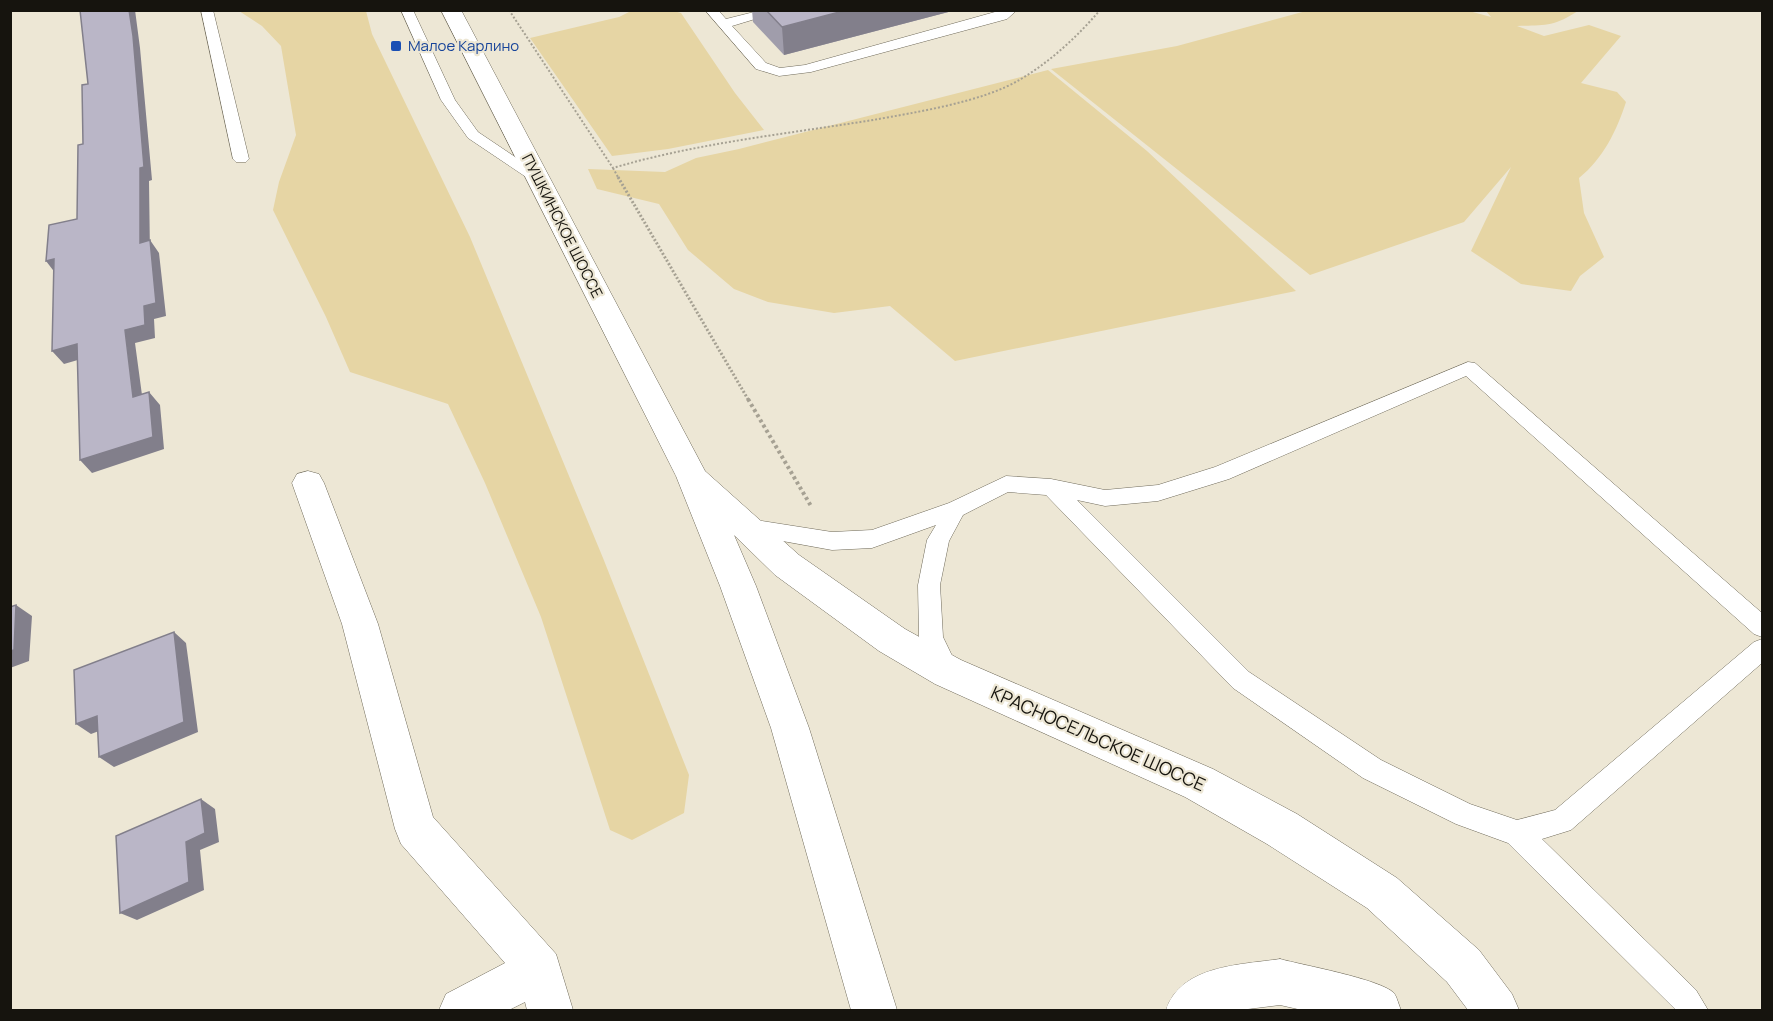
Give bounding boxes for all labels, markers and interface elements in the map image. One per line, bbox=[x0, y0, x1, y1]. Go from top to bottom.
place label: Малое Карлино bbox=[408, 35, 519, 56]
marker: Малое Карлино bbox=[389, 39, 403, 53]
street label: ПУШКИНСКОЕ ШОССЕ bbox=[517, 150, 608, 301]
street label: КРАСНОСЕЛЬСКОЕ ШОССЕ bbox=[987, 680, 1209, 796]

